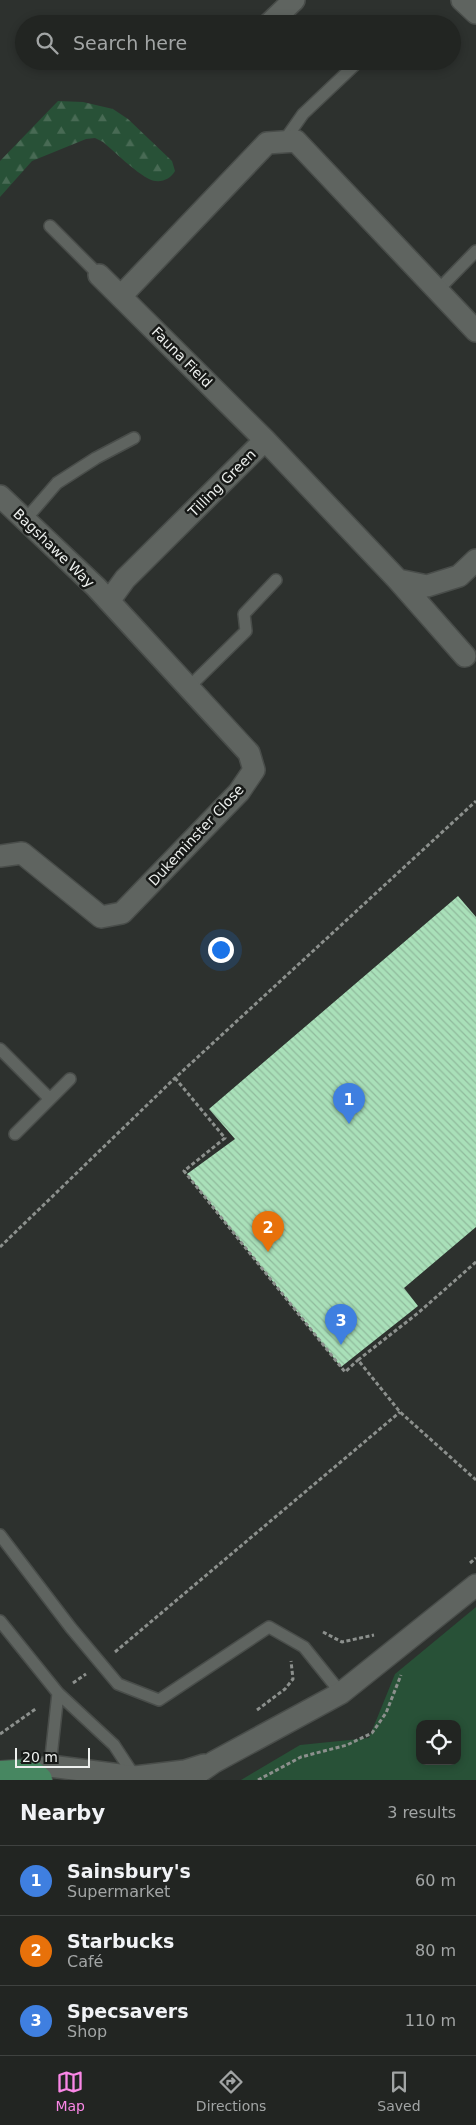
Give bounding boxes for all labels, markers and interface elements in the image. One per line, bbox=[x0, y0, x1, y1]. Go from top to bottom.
search box bbox=[15, 15, 461, 70]
icon: search bbox=[33, 29, 61, 57]
text: Search here bbox=[73, 32, 187, 54]
street label: Fauna Field bbox=[149, 324, 215, 390]
street label: Tilling Green bbox=[184, 446, 259, 521]
street label: Bagshawe Way bbox=[10, 505, 98, 591]
street label: Dukeminster Close bbox=[145, 781, 247, 889]
your location bbox=[208, 937, 234, 963]
pin: 1 bbox=[333, 1083, 365, 1124]
pin: 2 bbox=[252, 1211, 284, 1252]
pin: 3 bbox=[325, 1304, 357, 1345]
map controls bbox=[416, 1720, 461, 1765]
button: locate bbox=[416, 1720, 461, 1765]
scale bar bbox=[15, 1745, 90, 1768]
text: 20 m bbox=[22, 1749, 58, 1765]
text: Nearby bbox=[20, 1801, 105, 1825]
text: 3 results bbox=[387, 1803, 456, 1822]
text: Sainsbury's bbox=[67, 1860, 191, 1882]
text: 1 bbox=[30, 1871, 42, 1890]
text: 60 m bbox=[415, 1871, 456, 1890]
text: Supermarket bbox=[67, 1882, 170, 1901]
text: Starbucks bbox=[67, 1930, 174, 1952]
text: 2 bbox=[30, 1941, 42, 1960]
text: 80 m bbox=[415, 1941, 456, 1960]
text: Café bbox=[67, 1952, 103, 1971]
text: Specsavers bbox=[67, 2000, 189, 2022]
text: 3 bbox=[30, 2011, 42, 2030]
text: 110 m bbox=[405, 2011, 456, 2030]
text: Shop bbox=[67, 2022, 107, 2041]
tab: Map bbox=[55, 2068, 85, 2114]
tab: Directions bbox=[196, 2068, 266, 2114]
tab: Saved bbox=[377, 2068, 421, 2114]

